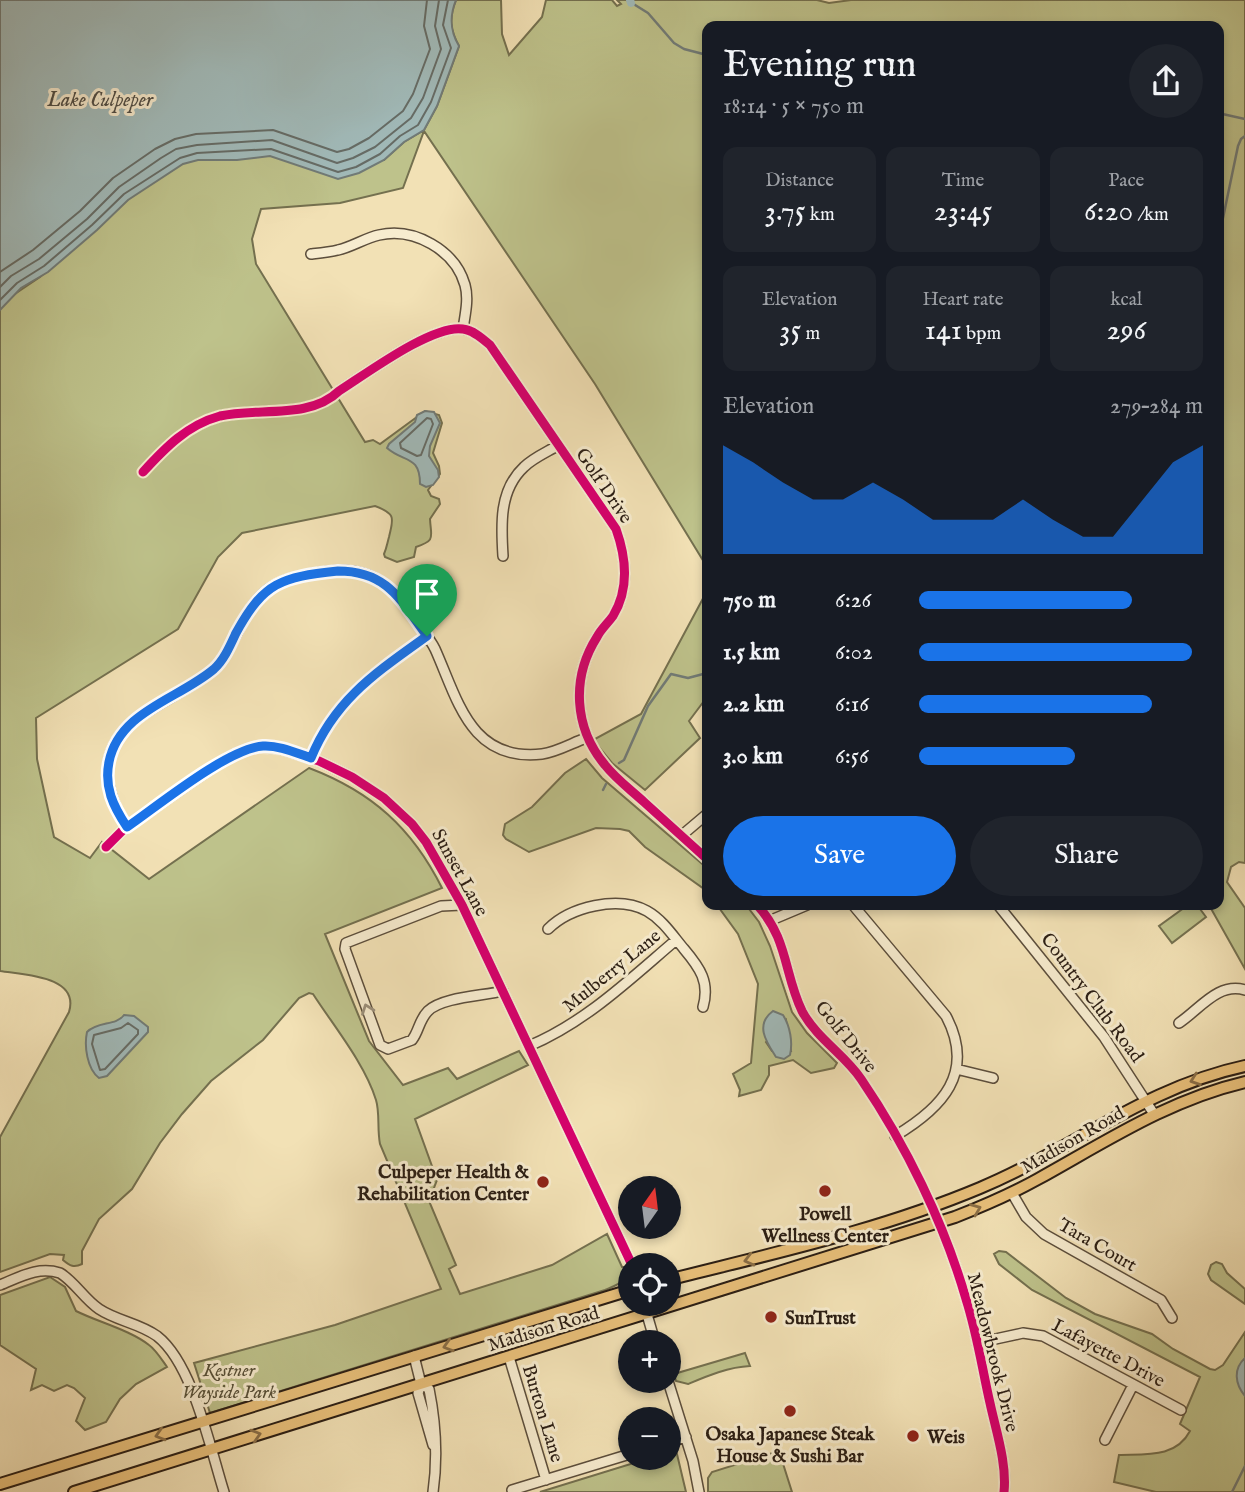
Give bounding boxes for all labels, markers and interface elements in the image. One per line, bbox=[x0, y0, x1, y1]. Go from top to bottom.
text: Evening run bbox=[723, 42, 917, 90]
button: share bbox=[1129, 44, 1203, 118]
water label: Lake Culpeper bbox=[46, 87, 154, 114]
text: 18:14 · 5 × 750 m bbox=[723, 92, 864, 121]
text: Distance bbox=[765, 169, 834, 193]
text: Time bbox=[942, 169, 984, 193]
text: Pace bbox=[1108, 169, 1144, 193]
text: 3.75 bbox=[765, 193, 806, 231]
text: 23:45 bbox=[934, 193, 992, 231]
text: 6:20 bbox=[1084, 193, 1133, 231]
text: km bbox=[806, 203, 835, 227]
text: /km bbox=[1133, 203, 1169, 227]
text: Elevation bbox=[762, 288, 837, 312]
text: Heart rate bbox=[922, 288, 1004, 312]
text: kcal bbox=[1110, 288, 1142, 312]
text: 35 bbox=[779, 312, 801, 350]
text: 141 bbox=[925, 312, 962, 350]
text: 296 bbox=[1106, 312, 1146, 350]
text: m bbox=[801, 322, 820, 346]
text: bpm bbox=[962, 322, 1001, 346]
text: Elevation bbox=[723, 392, 814, 421]
text: 279–284 m bbox=[1110, 392, 1203, 421]
street label: Golf Drive bbox=[569, 444, 637, 529]
pin bbox=[397, 564, 457, 636]
icon: arrive bbox=[408, 575, 446, 613]
text: 750 m bbox=[723, 586, 776, 615]
text: 6:26 bbox=[835, 586, 871, 615]
text: 1.5 km bbox=[723, 638, 780, 667]
text: 6:02 bbox=[835, 638, 873, 667]
text: 2.2 km bbox=[723, 690, 785, 719]
text: 6:16 bbox=[835, 690, 869, 719]
text: 3.0 km bbox=[723, 742, 783, 771]
text: 6:56 bbox=[835, 742, 869, 771]
button: Save bbox=[723, 816, 956, 896]
button: Share bbox=[970, 816, 1203, 896]
street label: Sunset Lane bbox=[425, 825, 493, 921]
street label: Mulberry Lane bbox=[558, 924, 666, 1019]
street label: Country Club Road bbox=[1035, 929, 1149, 1069]
street label: Golf Drive bbox=[809, 996, 882, 1078]
one-way arrow bbox=[361, 1004, 375, 1016]
one-way arrow bbox=[1189, 1072, 1201, 1086]
street label: Madison Road bbox=[1017, 1101, 1130, 1180]
place label: Culpeper Health & Rehabilitation Center bbox=[357, 1161, 530, 1207]
marker: Culpeper Health & Rehabilitation Center bbox=[535, 1174, 551, 1190]
north arrow bbox=[618, 1176, 681, 1239]
map controls bbox=[618, 1176, 681, 1470]
marker: Powell Wellness Center bbox=[817, 1183, 833, 1199]
place label: Powell Wellness Center bbox=[760, 1203, 890, 1249]
one-way arrow bbox=[969, 1203, 981, 1217]
street label: Tara Court bbox=[1053, 1214, 1141, 1278]
one-way arrow bbox=[743, 1252, 755, 1266]
button: locate bbox=[618, 1253, 681, 1316]
street label: Meadowbrook Drive bbox=[961, 1270, 1024, 1435]
street label: Madison Road bbox=[485, 1301, 603, 1358]
place label: SunTrust bbox=[785, 1307, 856, 1331]
marker: SunTrust bbox=[763, 1309, 779, 1325]
street label: Lafayette Drive bbox=[1047, 1314, 1169, 1394]
button: + bbox=[618, 1330, 681, 1393]
one-way arrow bbox=[442, 1337, 454, 1352]
park label: Kestner Wayside Park bbox=[182, 1359, 277, 1405]
street label: Burton Lane bbox=[516, 1362, 568, 1466]
marker: Osaka Japanese Steak House & Sushi Bar bbox=[782, 1403, 798, 1419]
button: − bbox=[618, 1407, 681, 1470]
place label: Osaka Japanese Steak House & Sushi Bar bbox=[706, 1423, 875, 1469]
one-way arrow bbox=[154, 1426, 166, 1441]
place label: Weis bbox=[926, 1426, 965, 1450]
marker: Weis bbox=[905, 1428, 921, 1444]
one-way arrow bbox=[250, 1429, 262, 1443]

